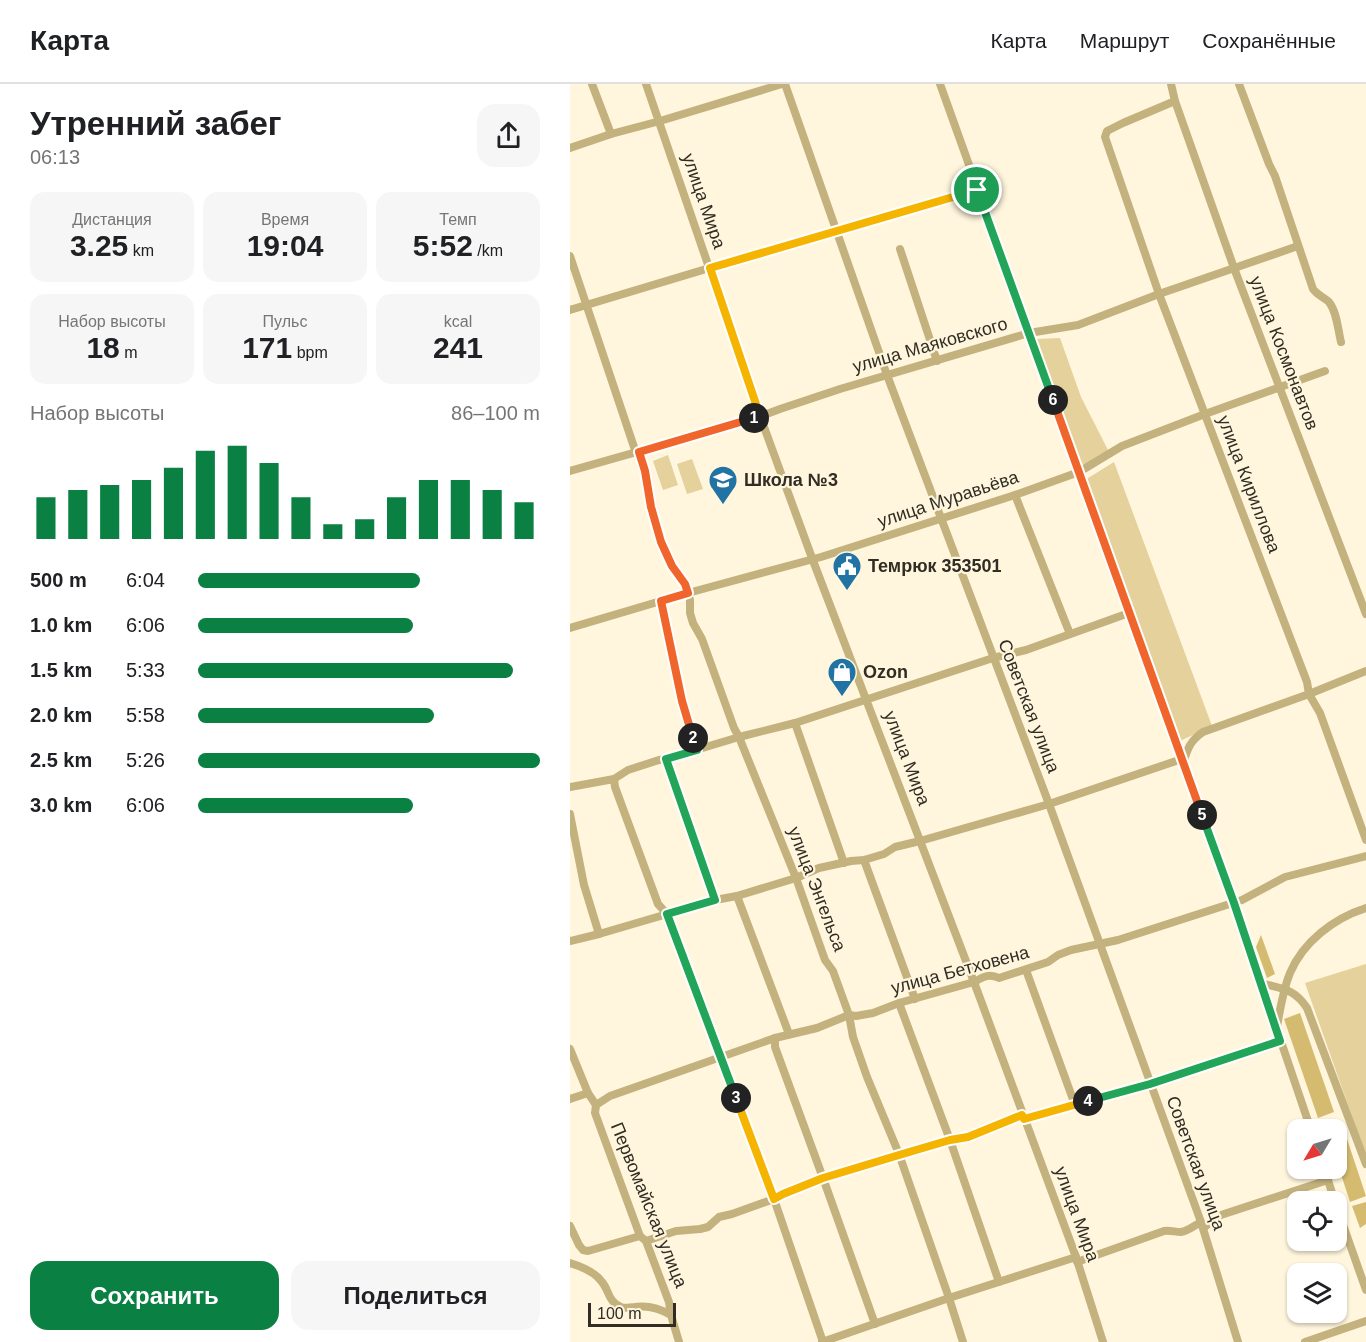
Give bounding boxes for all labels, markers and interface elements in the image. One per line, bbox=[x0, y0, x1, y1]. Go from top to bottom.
text: Карта bbox=[30, 25, 109, 56]
text: Карта bbox=[991, 29, 1047, 52]
text: Маршрут bbox=[1080, 29, 1169, 52]
text: Сохранённые bbox=[1202, 29, 1336, 52]
button: share bbox=[477, 104, 540, 167]
text: Утренний забег bbox=[30, 105, 282, 142]
text: 06:13 bbox=[30, 146, 80, 168]
street label: улица Мира bbox=[678, 151, 730, 252]
pin bbox=[951, 164, 1002, 215]
icon: arrive bbox=[960, 173, 993, 206]
text: Дистанция bbox=[72, 211, 152, 228]
text: Время bbox=[261, 211, 309, 228]
text: Темп bbox=[439, 211, 477, 228]
text: 3.25 bbox=[70, 229, 128, 262]
text: 19:04 bbox=[247, 229, 323, 262]
text: 5:52 bbox=[413, 229, 473, 262]
text: km bbox=[128, 242, 154, 259]
text: /km bbox=[473, 242, 503, 259]
street label: улица Космонавтов bbox=[1245, 273, 1323, 433]
text: Набор высоты bbox=[58, 313, 166, 330]
text: Пульс bbox=[263, 313, 307, 330]
text: kcal bbox=[444, 313, 472, 330]
street label: улица Маяковского bbox=[850, 313, 1010, 377]
text: 18 bbox=[86, 331, 120, 364]
text: 171 bbox=[242, 331, 292, 364]
text: 241 bbox=[433, 331, 483, 364]
text: m bbox=[120, 344, 138, 361]
text: bpm bbox=[292, 344, 328, 361]
pin: 6 bbox=[1038, 385, 1068, 415]
text: 6 bbox=[1049, 391, 1057, 408]
text: Набор высоты bbox=[30, 402, 164, 424]
text: 86–100 m bbox=[451, 402, 540, 424]
pin: 1 bbox=[739, 403, 769, 433]
text: 1 bbox=[750, 409, 758, 426]
street label: улица Кириллова bbox=[1214, 412, 1285, 557]
school or university icon: Школа №3 bbox=[707, 464, 739, 506]
street label: улица Муравьёва bbox=[875, 466, 1022, 531]
place label: Школа №3 bbox=[744, 470, 838, 490]
public building icon: Темрюк 353501 bbox=[831, 550, 863, 592]
place label: Темрюк 353501 bbox=[868, 556, 1002, 576]
text: 500 m bbox=[30, 569, 87, 591]
text: 6:04 bbox=[126, 569, 165, 591]
text: 1.0 km bbox=[30, 614, 92, 636]
text: 6:06 bbox=[126, 614, 165, 636]
street label: Советская улица bbox=[994, 636, 1064, 776]
shop icon: Ozon bbox=[826, 656, 858, 698]
text: 1.5 km bbox=[30, 659, 92, 681]
text: 5:33 bbox=[126, 659, 165, 681]
place label: Ozon bbox=[863, 662, 908, 682]
text: 2.0 km bbox=[30, 704, 92, 726]
text: 5:58 bbox=[126, 704, 165, 726]
street label: улица Мира bbox=[880, 708, 935, 809]
pin: 2 bbox=[678, 723, 708, 753]
text: 2 bbox=[689, 729, 697, 746]
text: 2.5 km bbox=[30, 749, 92, 771]
text: 5:26 bbox=[126, 749, 165, 771]
text: 3.0 km bbox=[30, 794, 92, 816]
text: 6:06 bbox=[126, 794, 165, 816]
pin: 5 bbox=[1187, 800, 1217, 830]
text: 5 bbox=[1198, 806, 1206, 823]
street label: улица Энгельса bbox=[784, 824, 850, 955]
street label: улица Бетховена bbox=[889, 942, 1032, 998]
pin: 3 bbox=[721, 1083, 751, 1113]
pin: 4 bbox=[1073, 1086, 1103, 1116]
text: 3 bbox=[732, 1089, 740, 1106]
text: 4 bbox=[1084, 1092, 1092, 1109]
street label: Советская улица bbox=[1162, 1093, 1230, 1234]
north arrow bbox=[1287, 1119, 1347, 1179]
map controls bbox=[1287, 1119, 1347, 1323]
street label: Первомайская улица bbox=[607, 1120, 692, 1291]
street label: улица Мира bbox=[1051, 1164, 1104, 1265]
button: locate bbox=[1287, 1191, 1347, 1251]
button: Сохранить bbox=[30, 1261, 279, 1330]
button: Поделиться bbox=[291, 1261, 540, 1330]
button: layers bbox=[1287, 1263, 1347, 1323]
scale bar bbox=[588, 1300, 676, 1328]
text: 100 m bbox=[597, 1305, 641, 1322]

